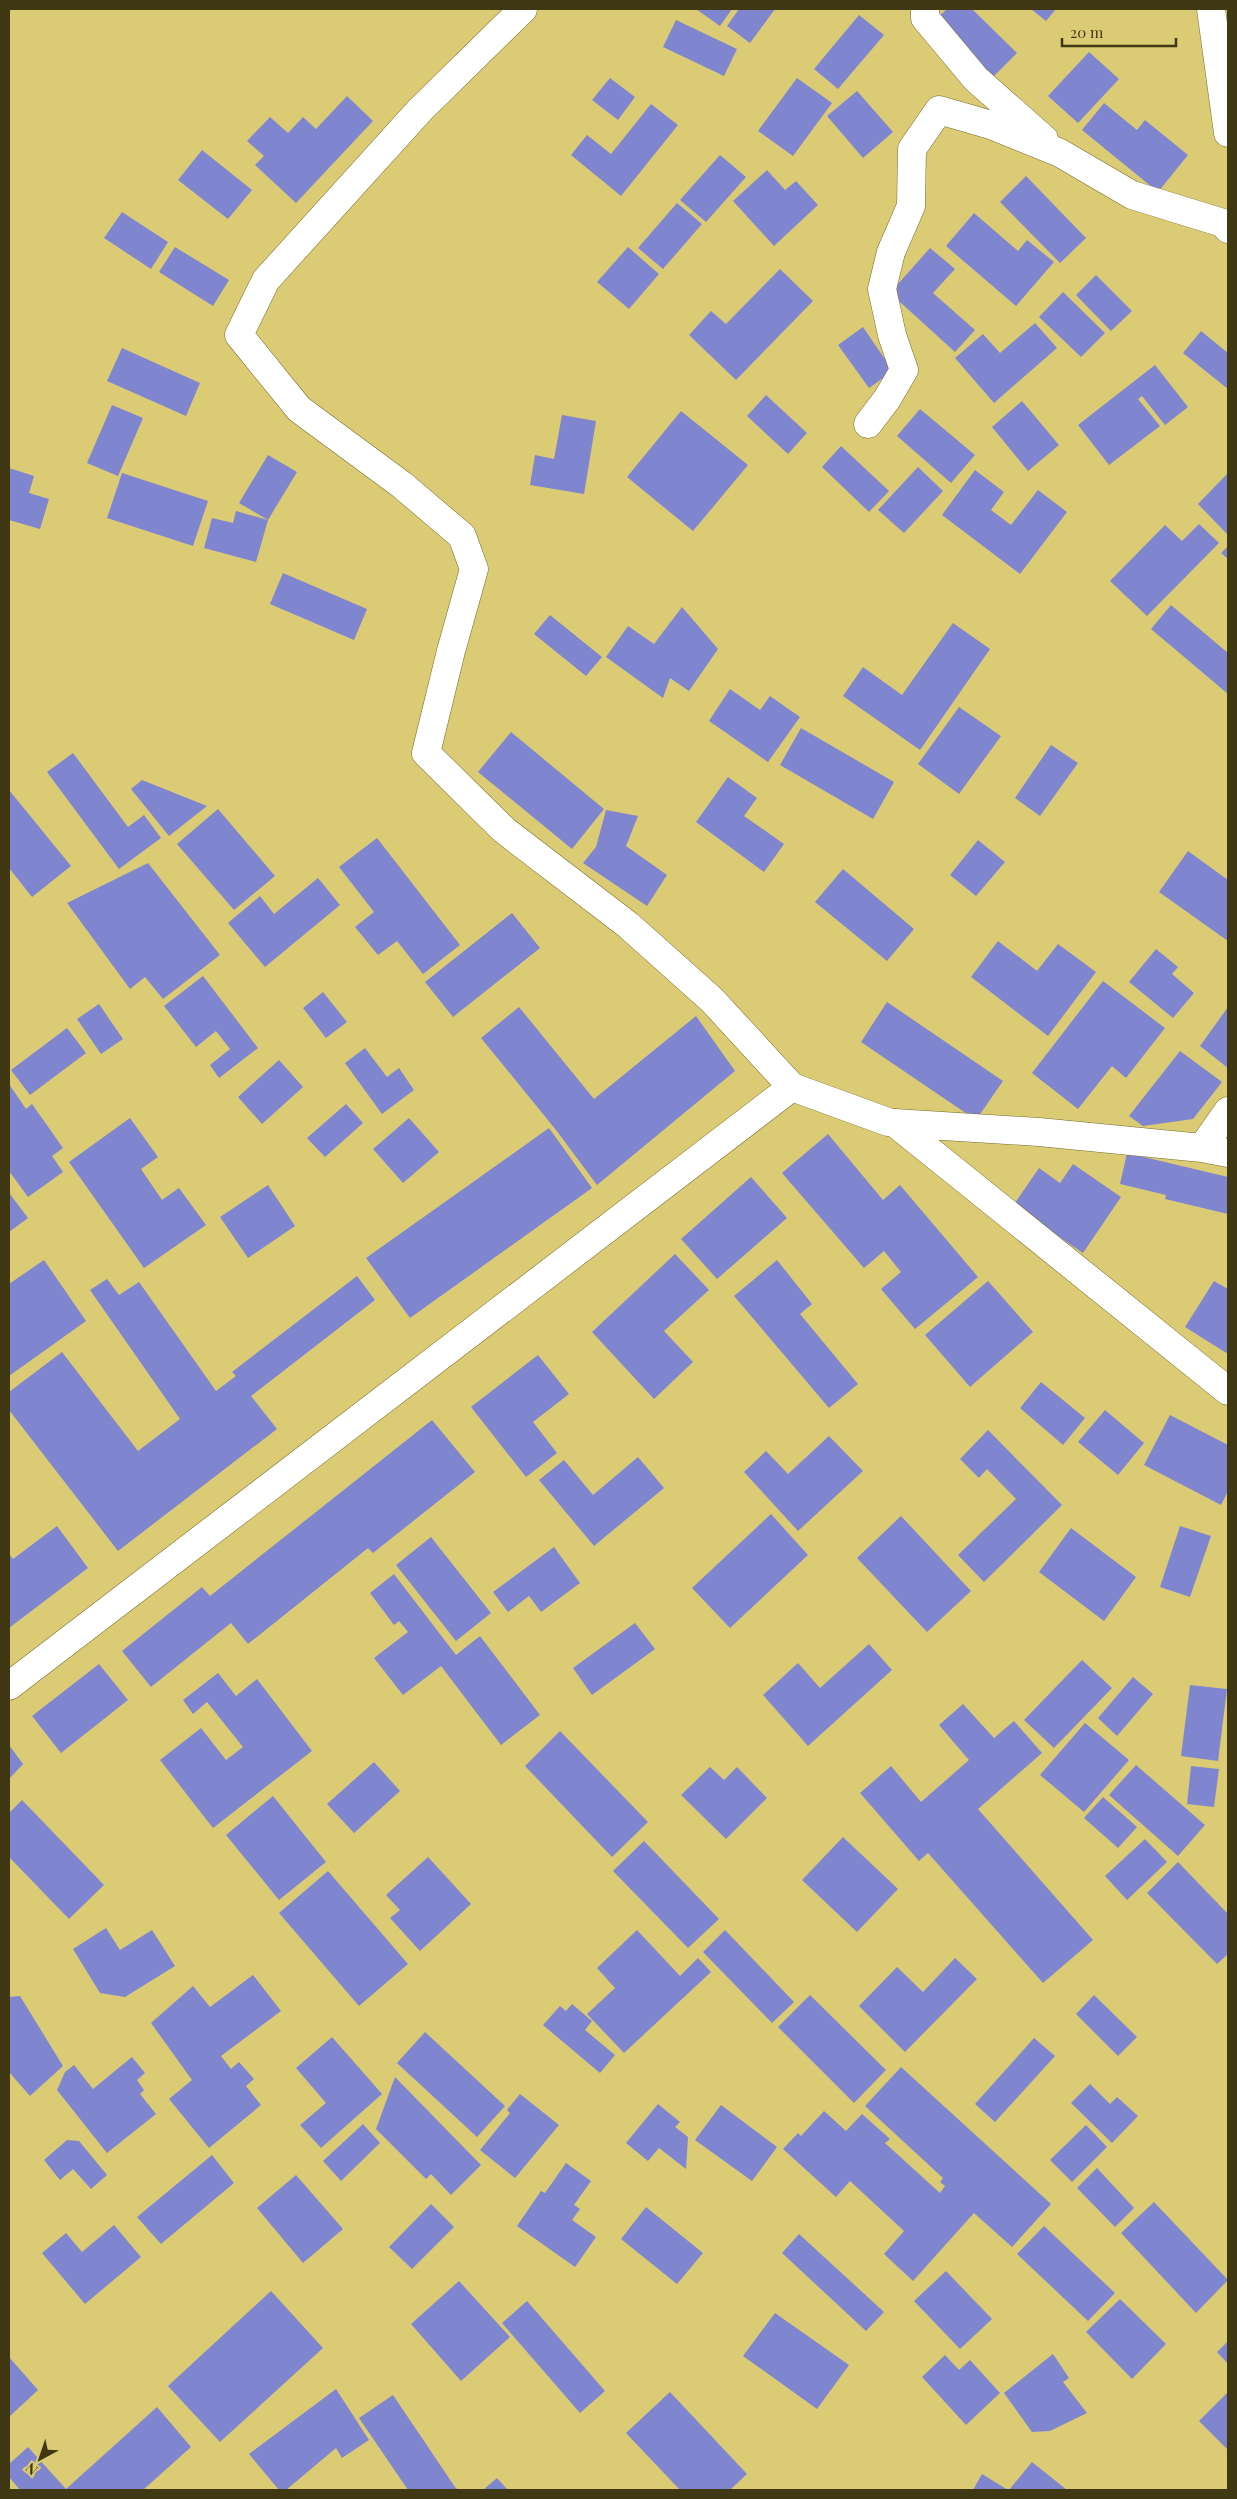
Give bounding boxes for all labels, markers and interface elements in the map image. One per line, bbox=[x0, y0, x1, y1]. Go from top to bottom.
scale bar bbox=[1062, 15, 1176, 47]
text: 20 m bbox=[1070, 22, 1104, 42]
north arrow bbox=[15, 2434, 65, 2484]
text: N bbox=[21, 2459, 41, 2480]

